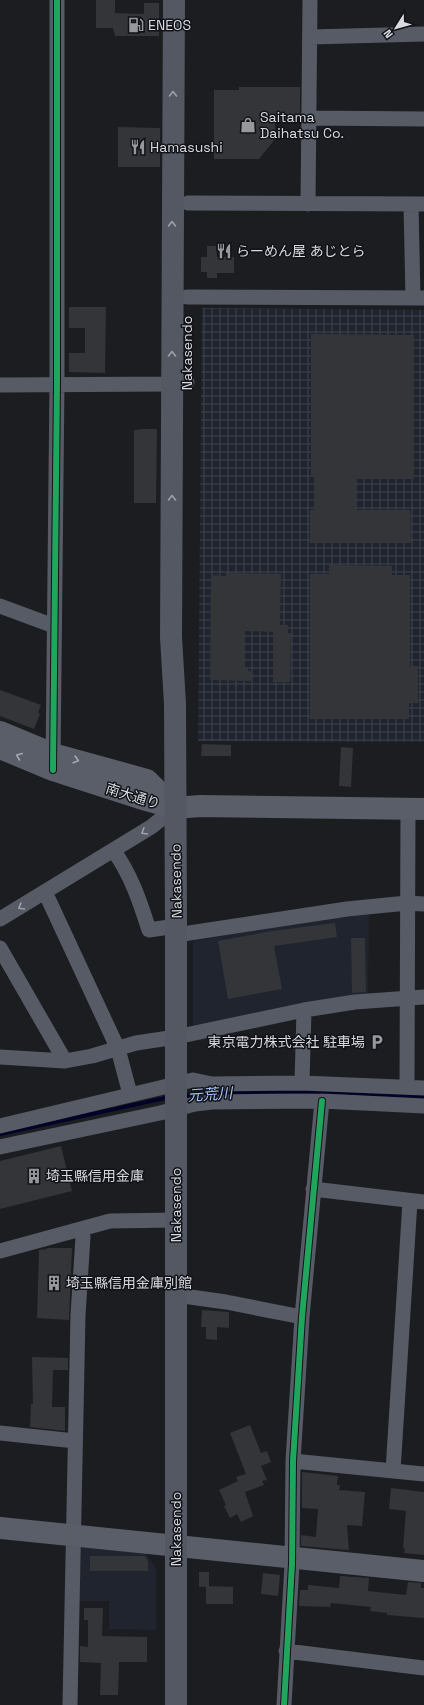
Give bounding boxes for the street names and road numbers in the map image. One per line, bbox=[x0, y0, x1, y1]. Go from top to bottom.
street label: Nakasendo bbox=[178, 316, 196, 390]
street label: 南大通り bbox=[104, 779, 162, 813]
street label: Nakasendo bbox=[166, 844, 186, 918]
street label: Nakasendo bbox=[167, 1168, 185, 1242]
street label: Nakasendo bbox=[167, 1492, 185, 1566]

